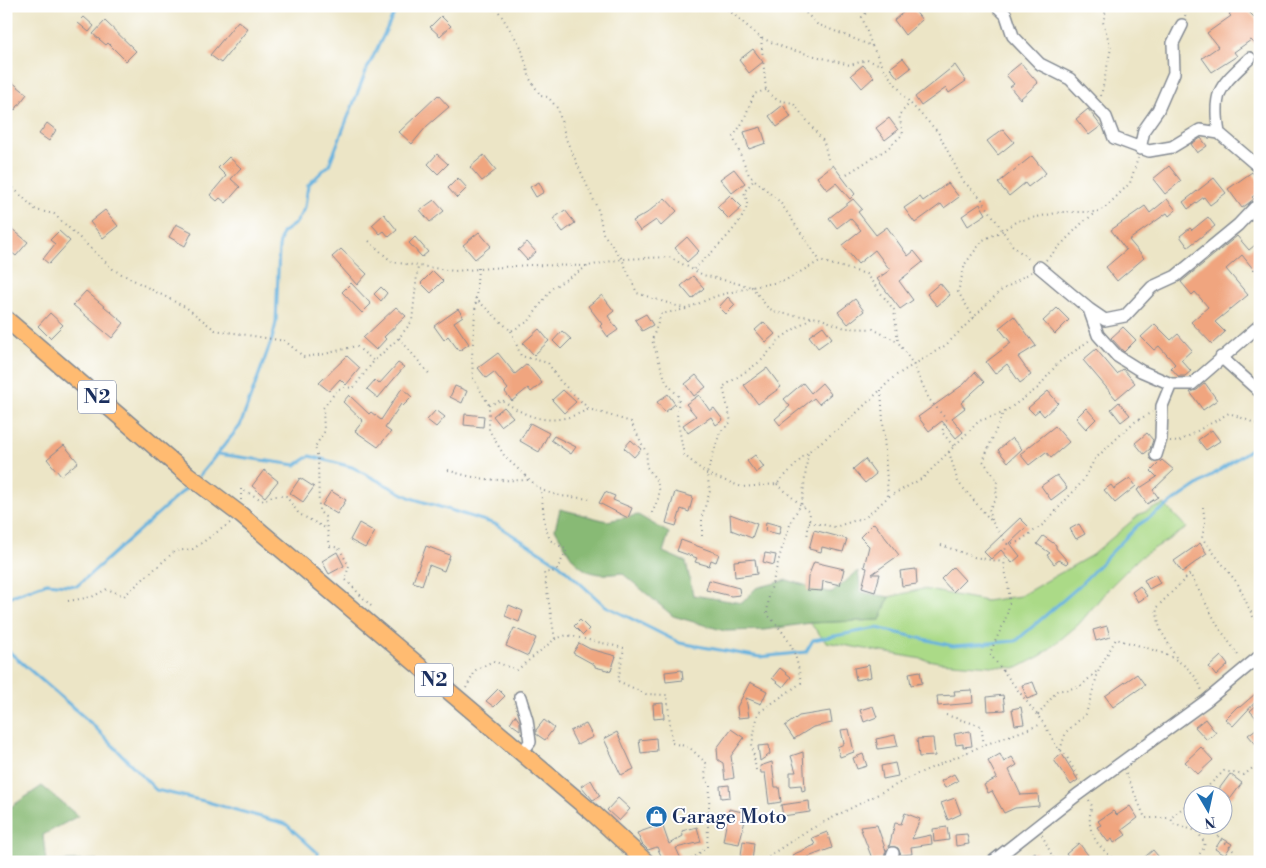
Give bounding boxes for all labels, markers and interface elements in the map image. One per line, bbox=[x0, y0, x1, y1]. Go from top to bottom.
road number: N2 bbox=[78, 381, 116, 414]
road number: N2 bbox=[415, 664, 453, 696]
north arrow bbox=[1184, 786, 1234, 836]
shop icon: Garage Moto bbox=[644, 805, 668, 829]
place label: Garage Moto bbox=[672, 805, 787, 830]
text: N bbox=[1203, 812, 1217, 832]

